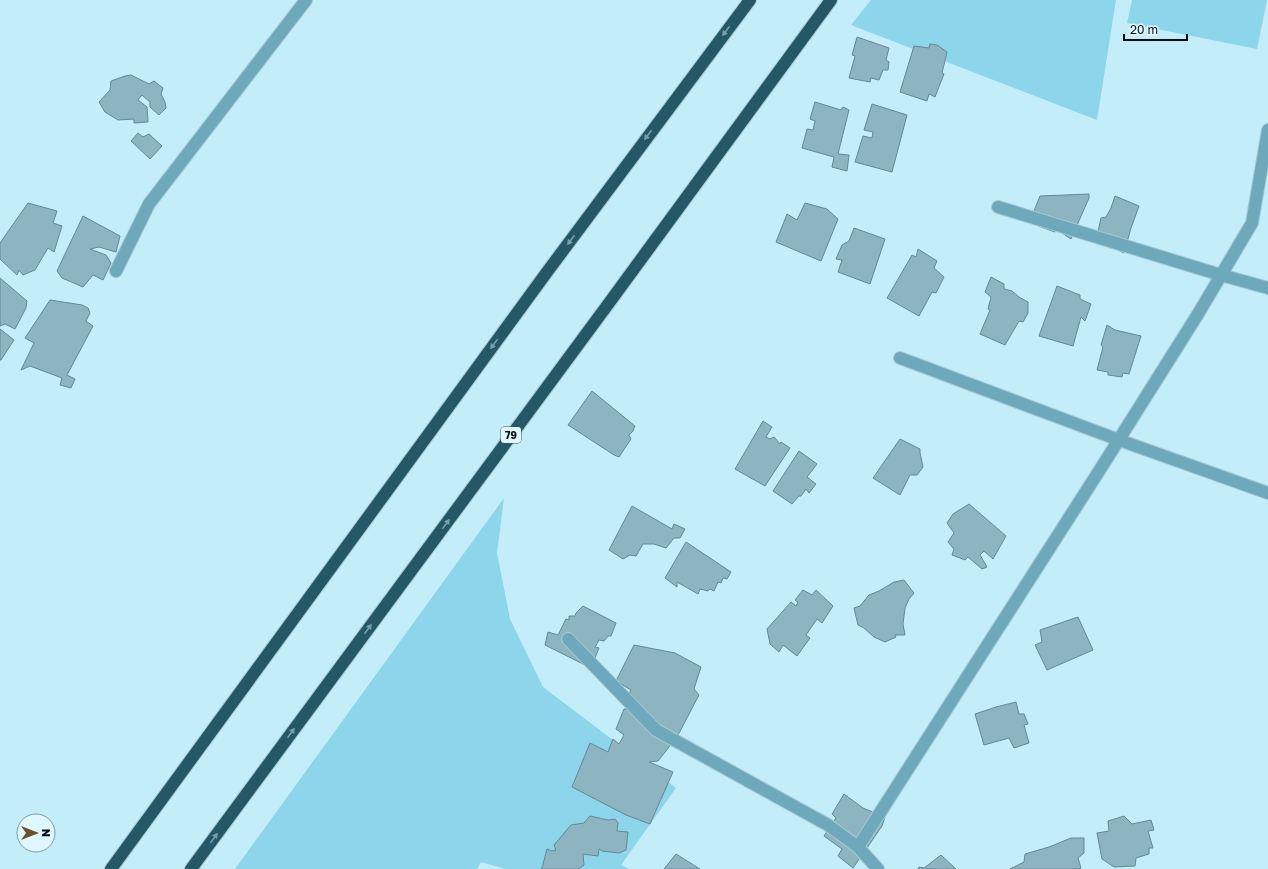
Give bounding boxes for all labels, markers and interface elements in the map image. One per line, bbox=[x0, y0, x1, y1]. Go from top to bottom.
scale bar bbox=[1124, 16, 1187, 42]
text: 20 m bbox=[1130, 22, 1158, 37]
one-way arrow bbox=[722, 26, 730, 37]
one-way arrow bbox=[644, 130, 653, 141]
one-way arrow bbox=[566, 234, 575, 245]
one-way arrow bbox=[490, 339, 498, 350]
road number: 79 bbox=[501, 427, 521, 443]
one-way arrow bbox=[441, 519, 449, 529]
one-way arrow bbox=[364, 623, 373, 634]
one-way arrow bbox=[287, 728, 295, 738]
north arrow bbox=[16, 813, 56, 853]
text: N bbox=[40, 829, 53, 837]
one-way arrow bbox=[210, 832, 218, 843]

